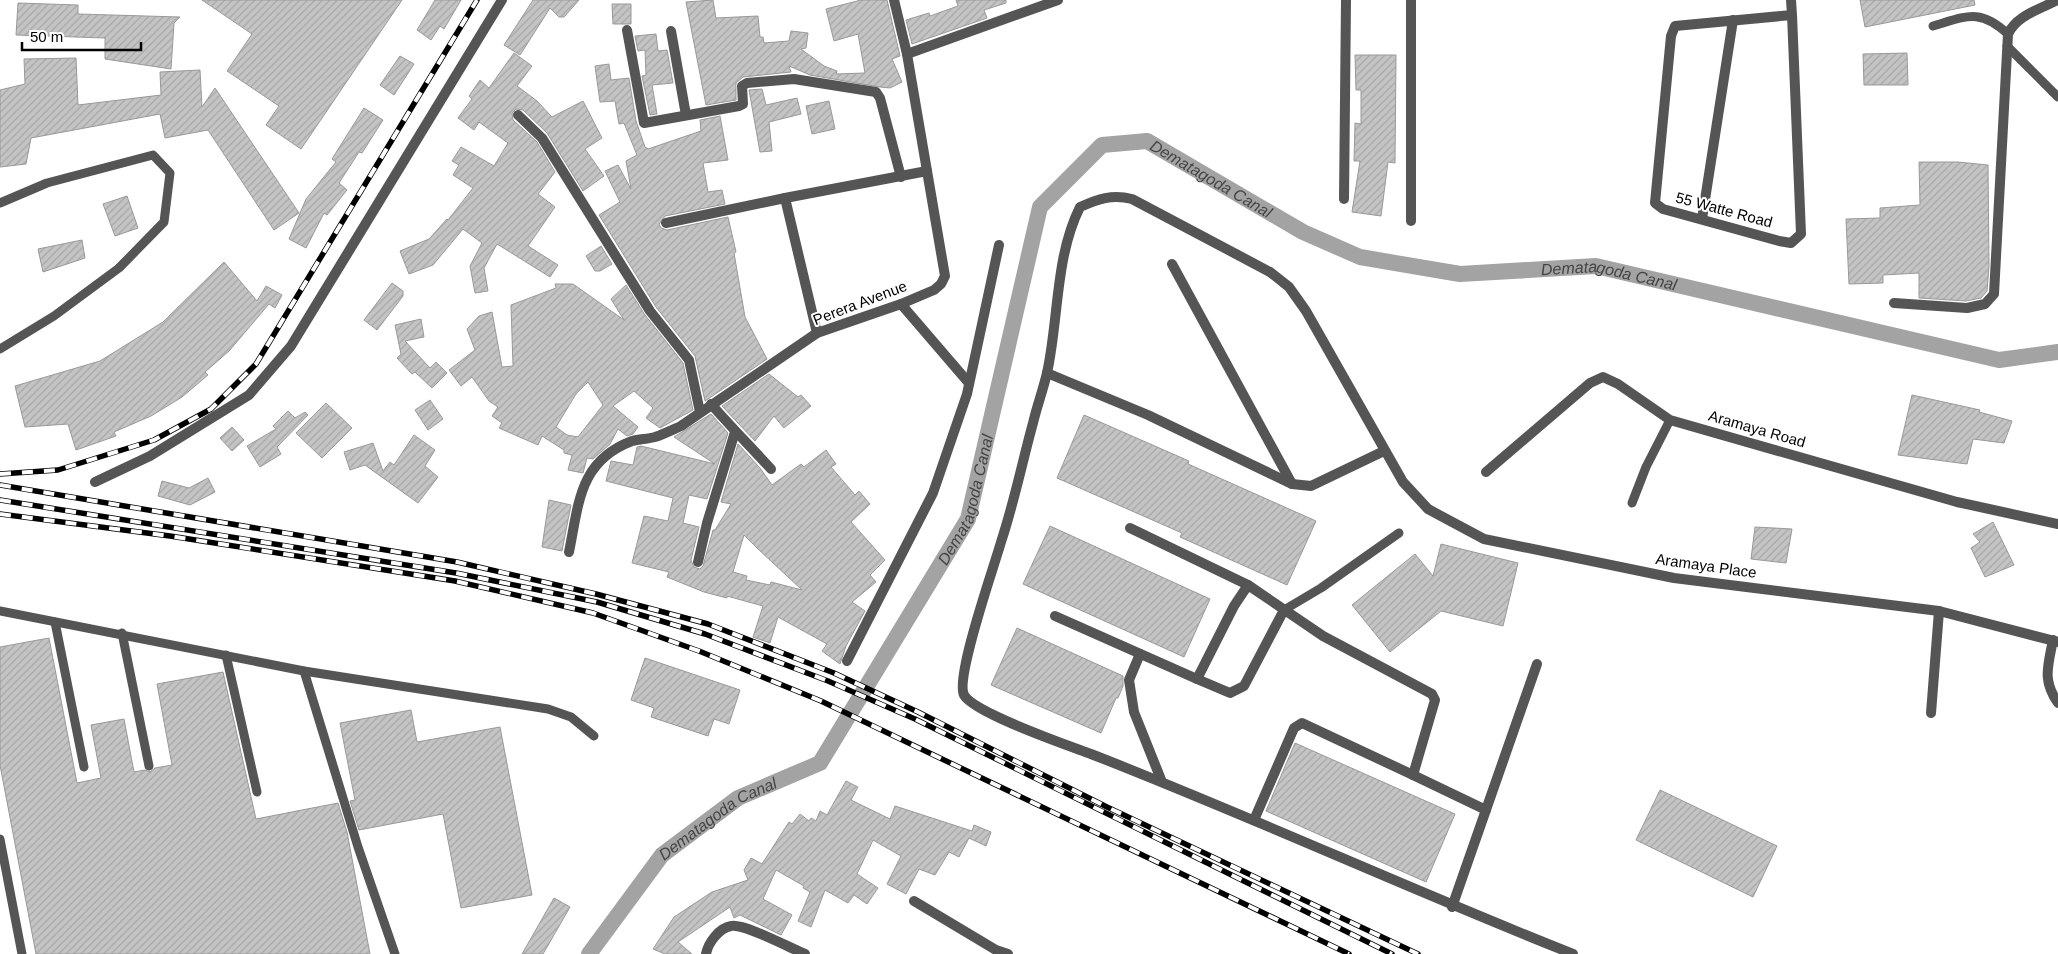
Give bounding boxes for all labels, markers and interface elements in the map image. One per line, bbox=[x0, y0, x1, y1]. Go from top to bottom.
scale bar bbox=[22, 20, 141, 52]
text: 50 m bbox=[30, 28, 63, 45]
water label: Dematagoda Canal bbox=[1147, 137, 1275, 221]
street label: 55 Watte Road bbox=[1674, 188, 1774, 231]
water label: Dematagoda Canal bbox=[1541, 258, 1679, 294]
street label: Perera Avenue bbox=[811, 277, 909, 328]
street label: Aramaya Road bbox=[1707, 407, 1808, 450]
water label: Dematagoda Canal bbox=[934, 433, 996, 568]
street label: Aramaya Place bbox=[1655, 550, 1758, 581]
water label: Dematagoda Canal bbox=[656, 774, 780, 863]

